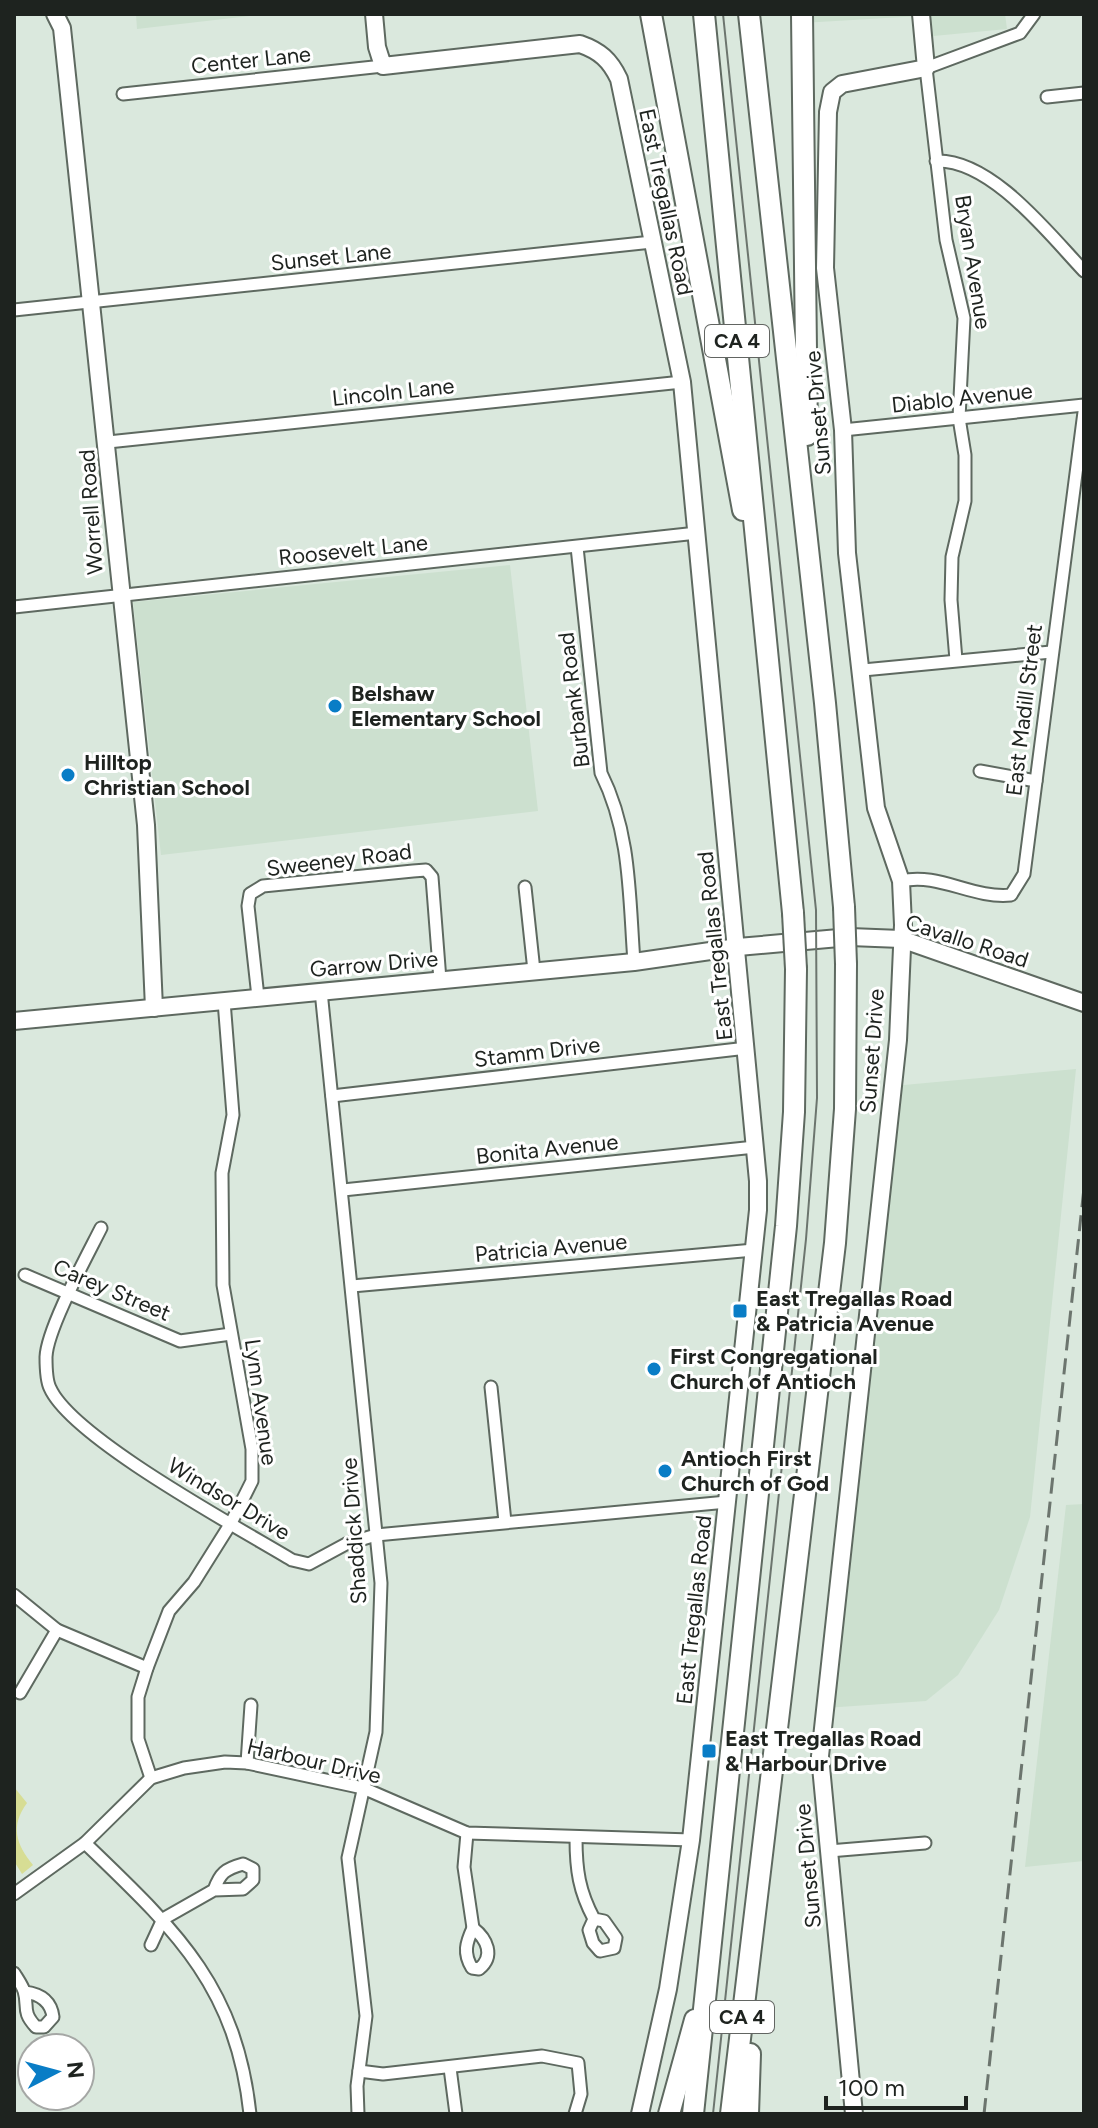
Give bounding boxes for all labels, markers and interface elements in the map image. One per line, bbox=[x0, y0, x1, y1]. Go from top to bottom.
street label: Center Lane bbox=[190, 40, 312, 80]
street label: East Tregallas Road bbox=[633, 106, 699, 298]
street label: Bryan Avenue bbox=[949, 193, 997, 331]
street label: Sunset Lane bbox=[269, 237, 393, 277]
road number: CA 4 bbox=[705, 325, 769, 357]
street label: Sunset Drive bbox=[799, 350, 837, 476]
street label: Lincoln Lane bbox=[330, 372, 456, 412]
street label: Diablo Avenue bbox=[890, 377, 1034, 419]
street label: Worrell Road bbox=[73, 448, 109, 576]
street label: Roosevelt Lane bbox=[277, 529, 429, 571]
street label: East Madill Street bbox=[1000, 623, 1048, 797]
street label: Burbank Road bbox=[552, 631, 596, 769]
place label: Belshaw Elementary School bbox=[351, 680, 541, 732]
marker: Belshaw Elementary School bbox=[326, 697, 344, 715]
place label: Hilltop Christian School bbox=[84, 749, 250, 801]
marker: Hilltop Christian School bbox=[59, 766, 77, 784]
street label: Sweeney Road bbox=[265, 838, 413, 882]
street label: East Tregallas Road bbox=[692, 850, 738, 1042]
street label: Cavallo Road bbox=[902, 908, 1032, 974]
street label: Garrow Drive bbox=[309, 945, 439, 983]
street label: Sunset Drive bbox=[854, 988, 890, 1114]
street label: Stamm Drive bbox=[472, 1031, 602, 1073]
street label: Bonita Avenue bbox=[475, 1128, 619, 1170]
street label: Patricia Avenue bbox=[474, 1228, 628, 1268]
street label: Carey Street bbox=[49, 1253, 175, 1327]
place label: East Tregallas Road & Patricia Avenue bbox=[756, 1285, 952, 1337]
marker: East Tregallas Road & Patricia Avenue bbox=[731, 1302, 749, 1320]
street label: Lynn Avenue bbox=[239, 1337, 283, 1467]
place label: First Congregational Church of Antioch bbox=[670, 1343, 878, 1395]
marker: First Congregational Church of Antioch bbox=[645, 1360, 663, 1378]
place label: Antioch First Church of God bbox=[681, 1445, 829, 1497]
street label: Windsor Drive bbox=[163, 1452, 295, 1546]
street label: Shaddick Drive bbox=[335, 1457, 373, 1605]
marker: Antioch First Church of God bbox=[656, 1462, 674, 1480]
street label: East Tregallas Road bbox=[671, 1514, 717, 1706]
place label: East Tregallas Road & Harbour Drive bbox=[725, 1725, 921, 1777]
street label: Harbour Drive bbox=[244, 1732, 384, 1790]
marker: East Tregallas Road & Harbour Drive bbox=[700, 1742, 718, 1760]
street label: Sunset Drive bbox=[789, 1803, 827, 1929]
road number: CA 4 bbox=[710, 2001, 774, 2033]
north arrow bbox=[16, 2032, 96, 2112]
text: N bbox=[61, 2060, 90, 2080]
scale bar bbox=[826, 2060, 966, 2110]
text: 100 m bbox=[838, 2073, 905, 2102]

